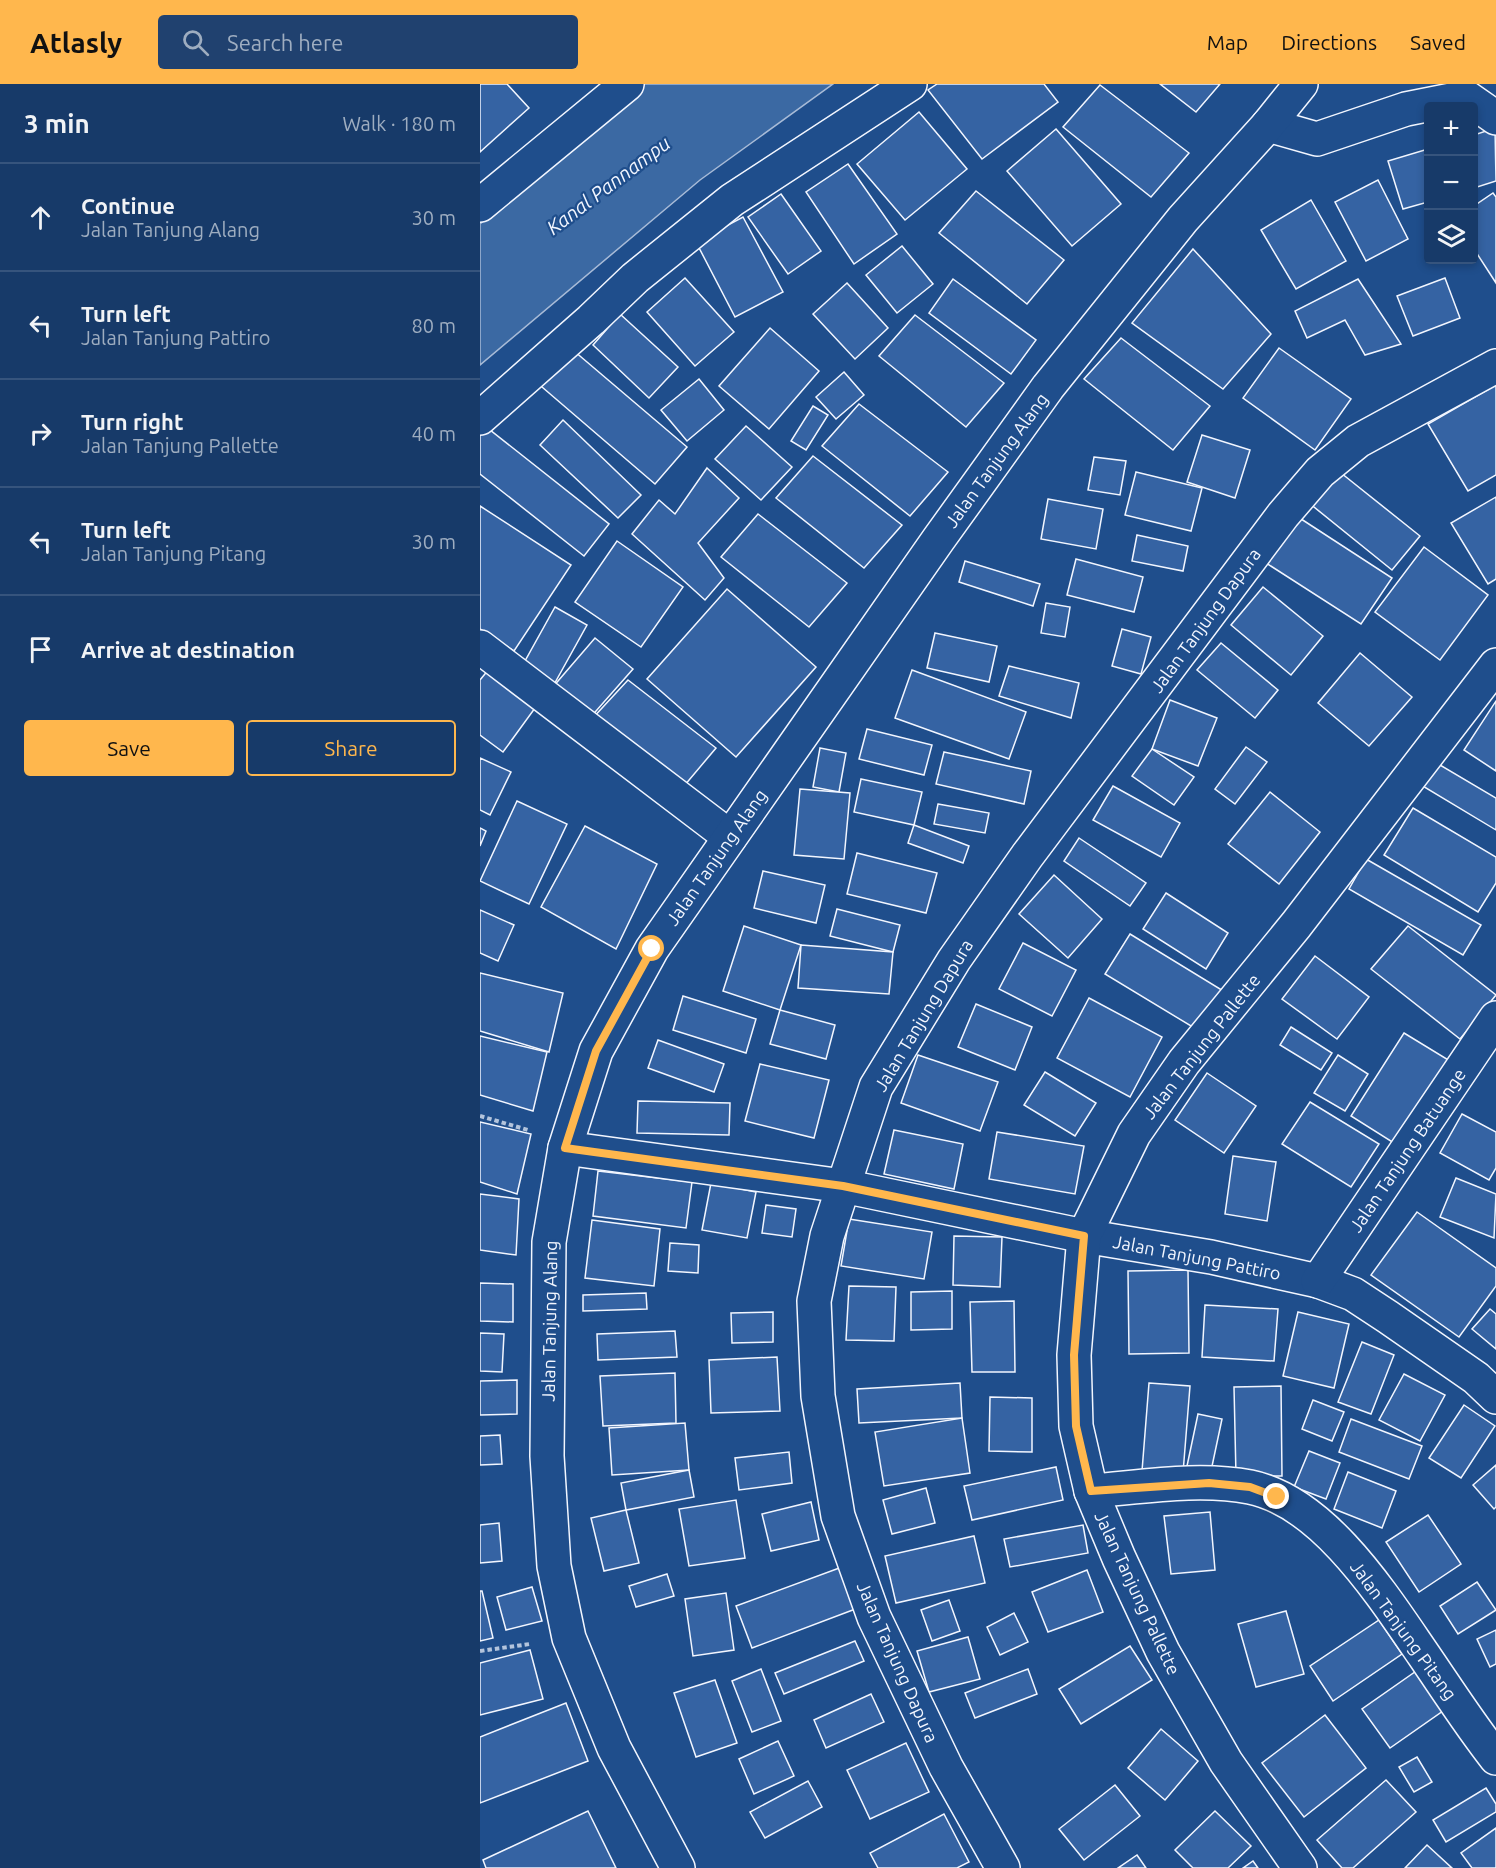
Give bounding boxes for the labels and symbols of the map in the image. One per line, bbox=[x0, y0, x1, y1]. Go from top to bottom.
water label: Kanal Pannampu bbox=[542, 131, 674, 239]
street label: Jalan Tanjung Alang bbox=[941, 389, 1051, 531]
street label: Jalan Tanjung Dapura bbox=[1146, 544, 1264, 696]
street label: Jalan Tanjung Alang bbox=[662, 785, 770, 929]
route start bbox=[638, 935, 664, 961]
street label: Jalan Tanjung Dapura bbox=[870, 935, 976, 1095]
street label: Jalan Tanjung Pallette bbox=[1138, 970, 1264, 1122]
street label: Jalan Tanjung Batuange bbox=[1345, 1065, 1469, 1235]
street label: Jalan Tanjung Pattiro bbox=[1111, 1231, 1283, 1283]
street label: Jalan Tanjung Alang bbox=[538, 1240, 560, 1402]
route end bbox=[1263, 1483, 1289, 1509]
street label: Jalan Tanjung Pallette bbox=[1091, 1508, 1185, 1678]
street label: Jalan Tanjung Pitang bbox=[1347, 1557, 1461, 1703]
street label: Jalan Tanjung Dapura bbox=[854, 1579, 942, 1745]

